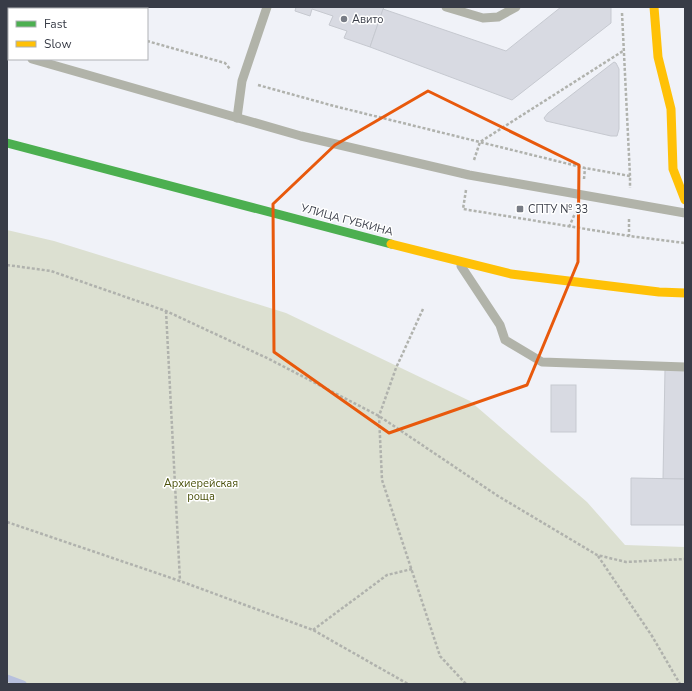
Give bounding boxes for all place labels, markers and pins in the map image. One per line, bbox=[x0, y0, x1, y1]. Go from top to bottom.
place label: Авито bbox=[352, 12, 384, 27]
marker: Авито bbox=[339, 14, 349, 24]
place label: СПТУ № 33 bbox=[528, 202, 588, 217]
marker: СПТУ № 33 bbox=[515, 204, 525, 214]

